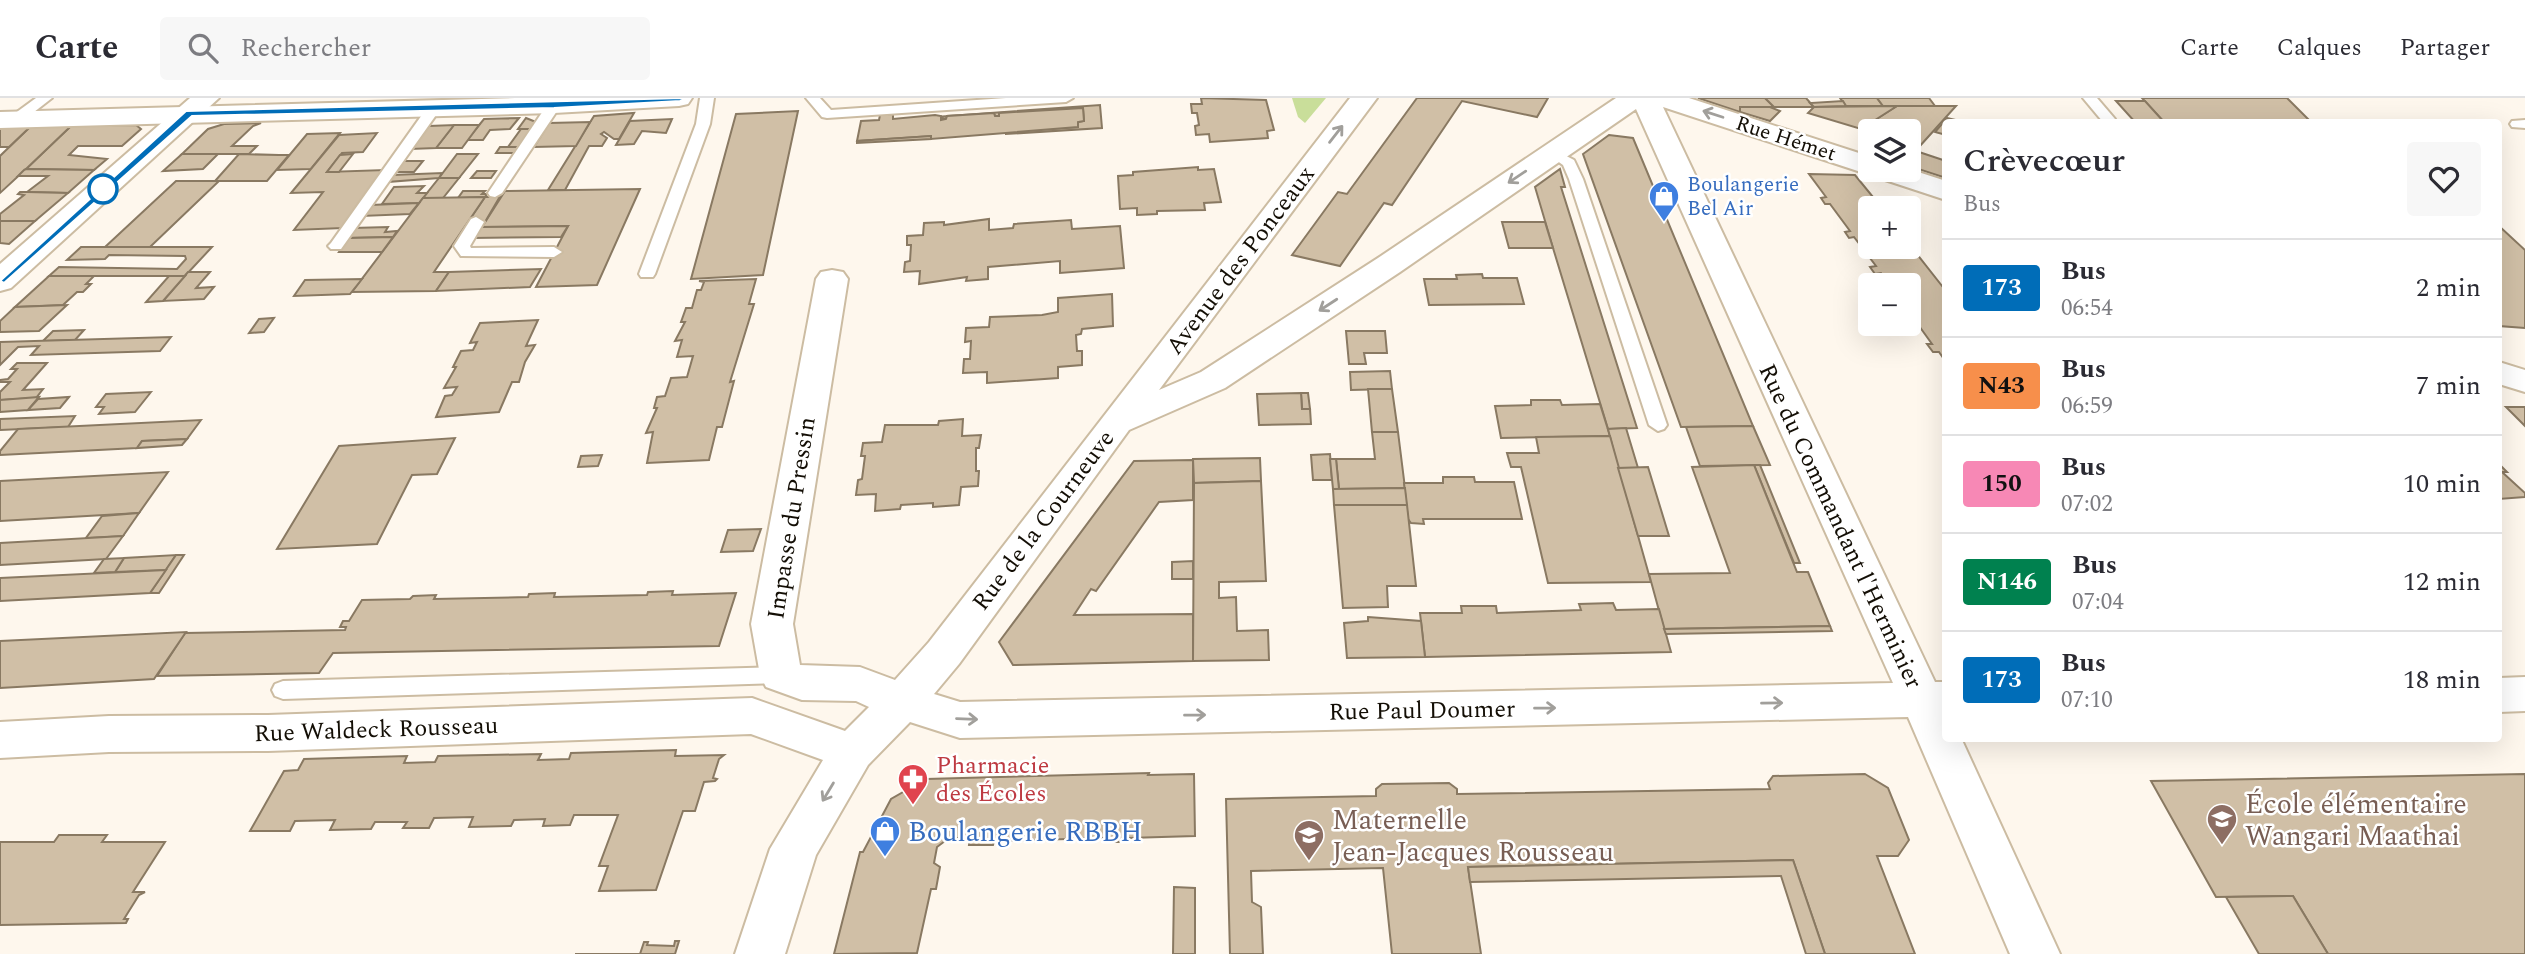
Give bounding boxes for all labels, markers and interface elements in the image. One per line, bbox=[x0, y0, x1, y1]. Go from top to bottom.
search box bbox=[160, 17, 650, 80]
text: Carte bbox=[35, 23, 118, 73]
text: Rechercher bbox=[240, 28, 371, 68]
icon: search bbox=[184, 29, 222, 67]
text: Carte bbox=[2180, 30, 2239, 66]
text: Calques bbox=[2277, 30, 2362, 66]
text: Partager bbox=[2400, 30, 2490, 66]
one-way arrow bbox=[1702, 107, 1724, 119]
street label: Rue Hémet bbox=[1731, 108, 1840, 170]
map controls bbox=[1858, 119, 1921, 336]
button: layers bbox=[1858, 119, 1921, 182]
one-way arrow bbox=[1329, 126, 1344, 144]
text: Crèvecœur bbox=[1963, 136, 2125, 186]
button: heart bbox=[2407, 142, 2481, 216]
street label: Avenue des Ponceaux bbox=[1158, 158, 1324, 363]
place label: Boulangerie Bel Air bbox=[1687, 169, 1799, 225]
one-way arrow bbox=[1508, 170, 1527, 184]
unlabelled marker bbox=[88, 174, 118, 204]
shop icon: Boulangerie Bel Air bbox=[1647, 179, 1681, 223]
text: Bus bbox=[1963, 187, 2001, 222]
button: + bbox=[1858, 196, 1921, 259]
text: Bus bbox=[2061, 251, 2106, 291]
text: 2 min bbox=[2416, 268, 2481, 308]
text: 173 bbox=[1981, 270, 2022, 306]
button: − bbox=[1858, 273, 1921, 336]
text: 06:54 bbox=[2061, 291, 2113, 326]
one-way arrow bbox=[1319, 298, 1339, 312]
text: Bus bbox=[2061, 349, 2106, 389]
street label: Rue du Commandant l'Herminier bbox=[1749, 358, 1931, 695]
text: 7 min bbox=[2416, 366, 2481, 406]
text: N43 bbox=[1978, 368, 2025, 404]
text: 06:59 bbox=[2061, 389, 2113, 424]
street label: Impasse du Pressin bbox=[758, 414, 826, 622]
street label: Rue de la Courneuve bbox=[964, 423, 1124, 619]
text: Bus bbox=[2061, 447, 2106, 487]
text: 10 min bbox=[2403, 464, 2481, 504]
text: 150 bbox=[1981, 466, 2022, 502]
text: 07:02 bbox=[2061, 487, 2113, 522]
text: Bus bbox=[2072, 545, 2117, 585]
text: 12 min bbox=[2403, 562, 2481, 602]
text: N146 bbox=[1977, 564, 2037, 600]
text: 07:04 bbox=[2072, 585, 2124, 620]
text: Bus bbox=[2061, 643, 2106, 683]
text: 18 min bbox=[2403, 660, 2481, 700]
text: 173 bbox=[1981, 662, 2022, 698]
text: 07:10 bbox=[2061, 683, 2113, 718]
street label: Rue Paul Doumer bbox=[1328, 691, 1516, 731]
one-way arrow bbox=[1760, 696, 1783, 710]
one-way arrow bbox=[1533, 701, 1556, 715]
street label: Rue Waldeck Rousseau bbox=[253, 708, 499, 752]
one-way arrow bbox=[1183, 708, 1206, 722]
one-way arrow bbox=[955, 713, 978, 726]
place label: Pharmacie des Écoles bbox=[936, 748, 1049, 812]
pharmacy icon: Pharmacie des Écoles bbox=[896, 762, 930, 806]
one-way arrow bbox=[820, 781, 834, 801]
place label: École élémentaire Wangari Maathai bbox=[2245, 783, 2467, 858]
place label: Maternelle Jean-Jacques Rousseau bbox=[1332, 799, 1614, 874]
school or university icon: École élémentaire Wangari Maathai bbox=[2205, 802, 2239, 846]
place label: Boulangerie RBBH bbox=[908, 811, 1143, 854]
shop icon: Boulangerie RBBH bbox=[868, 814, 902, 858]
school or university icon: Maternelle Jean-Jacques Rousseau bbox=[1292, 818, 1326, 862]

